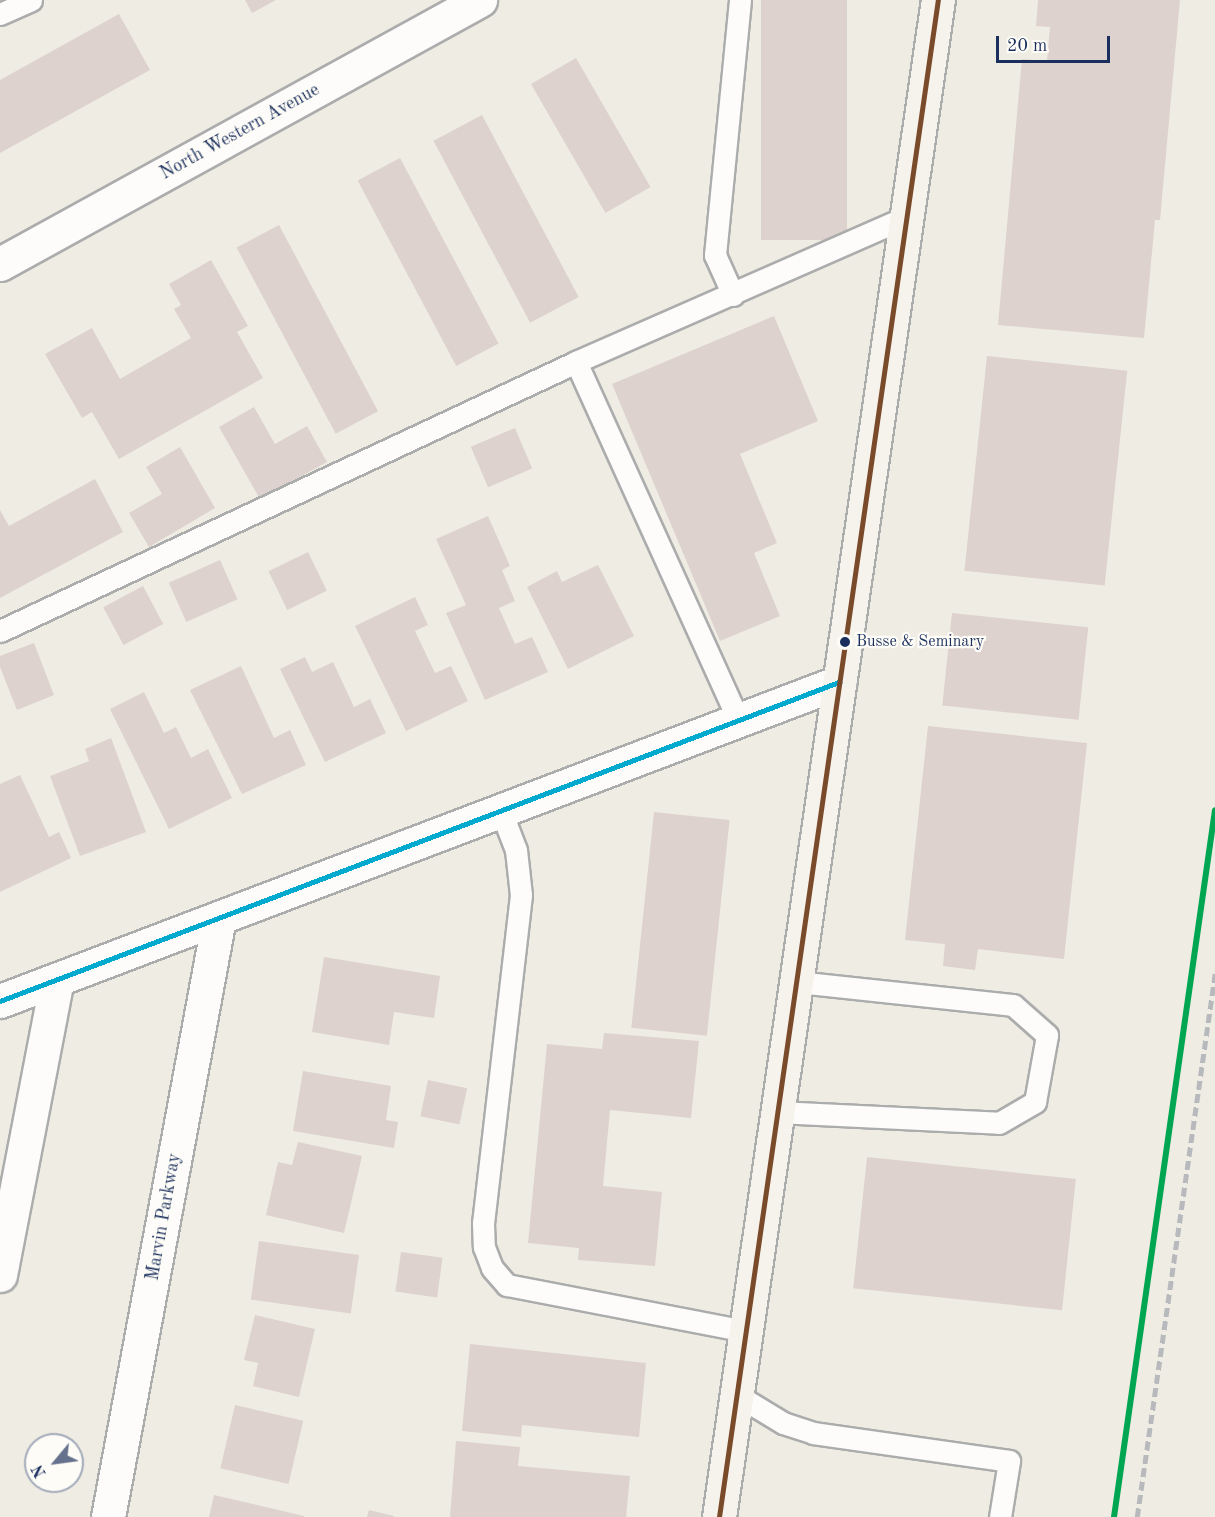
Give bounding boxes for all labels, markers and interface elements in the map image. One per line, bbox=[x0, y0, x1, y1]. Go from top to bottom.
scale bar bbox=[999, 24, 1113, 62]
text: 20 m bbox=[1007, 37, 1047, 55]
street label: North Western Avenue bbox=[157, 79, 323, 185]
place label: Busse & Seminary bbox=[856, 632, 984, 652]
marker: Busse & Seminary bbox=[839, 636, 851, 648]
street label: Marvin Parkway bbox=[142, 1152, 186, 1282]
north arrow bbox=[24, 1433, 84, 1493]
text: N bbox=[30, 1462, 50, 1480]

